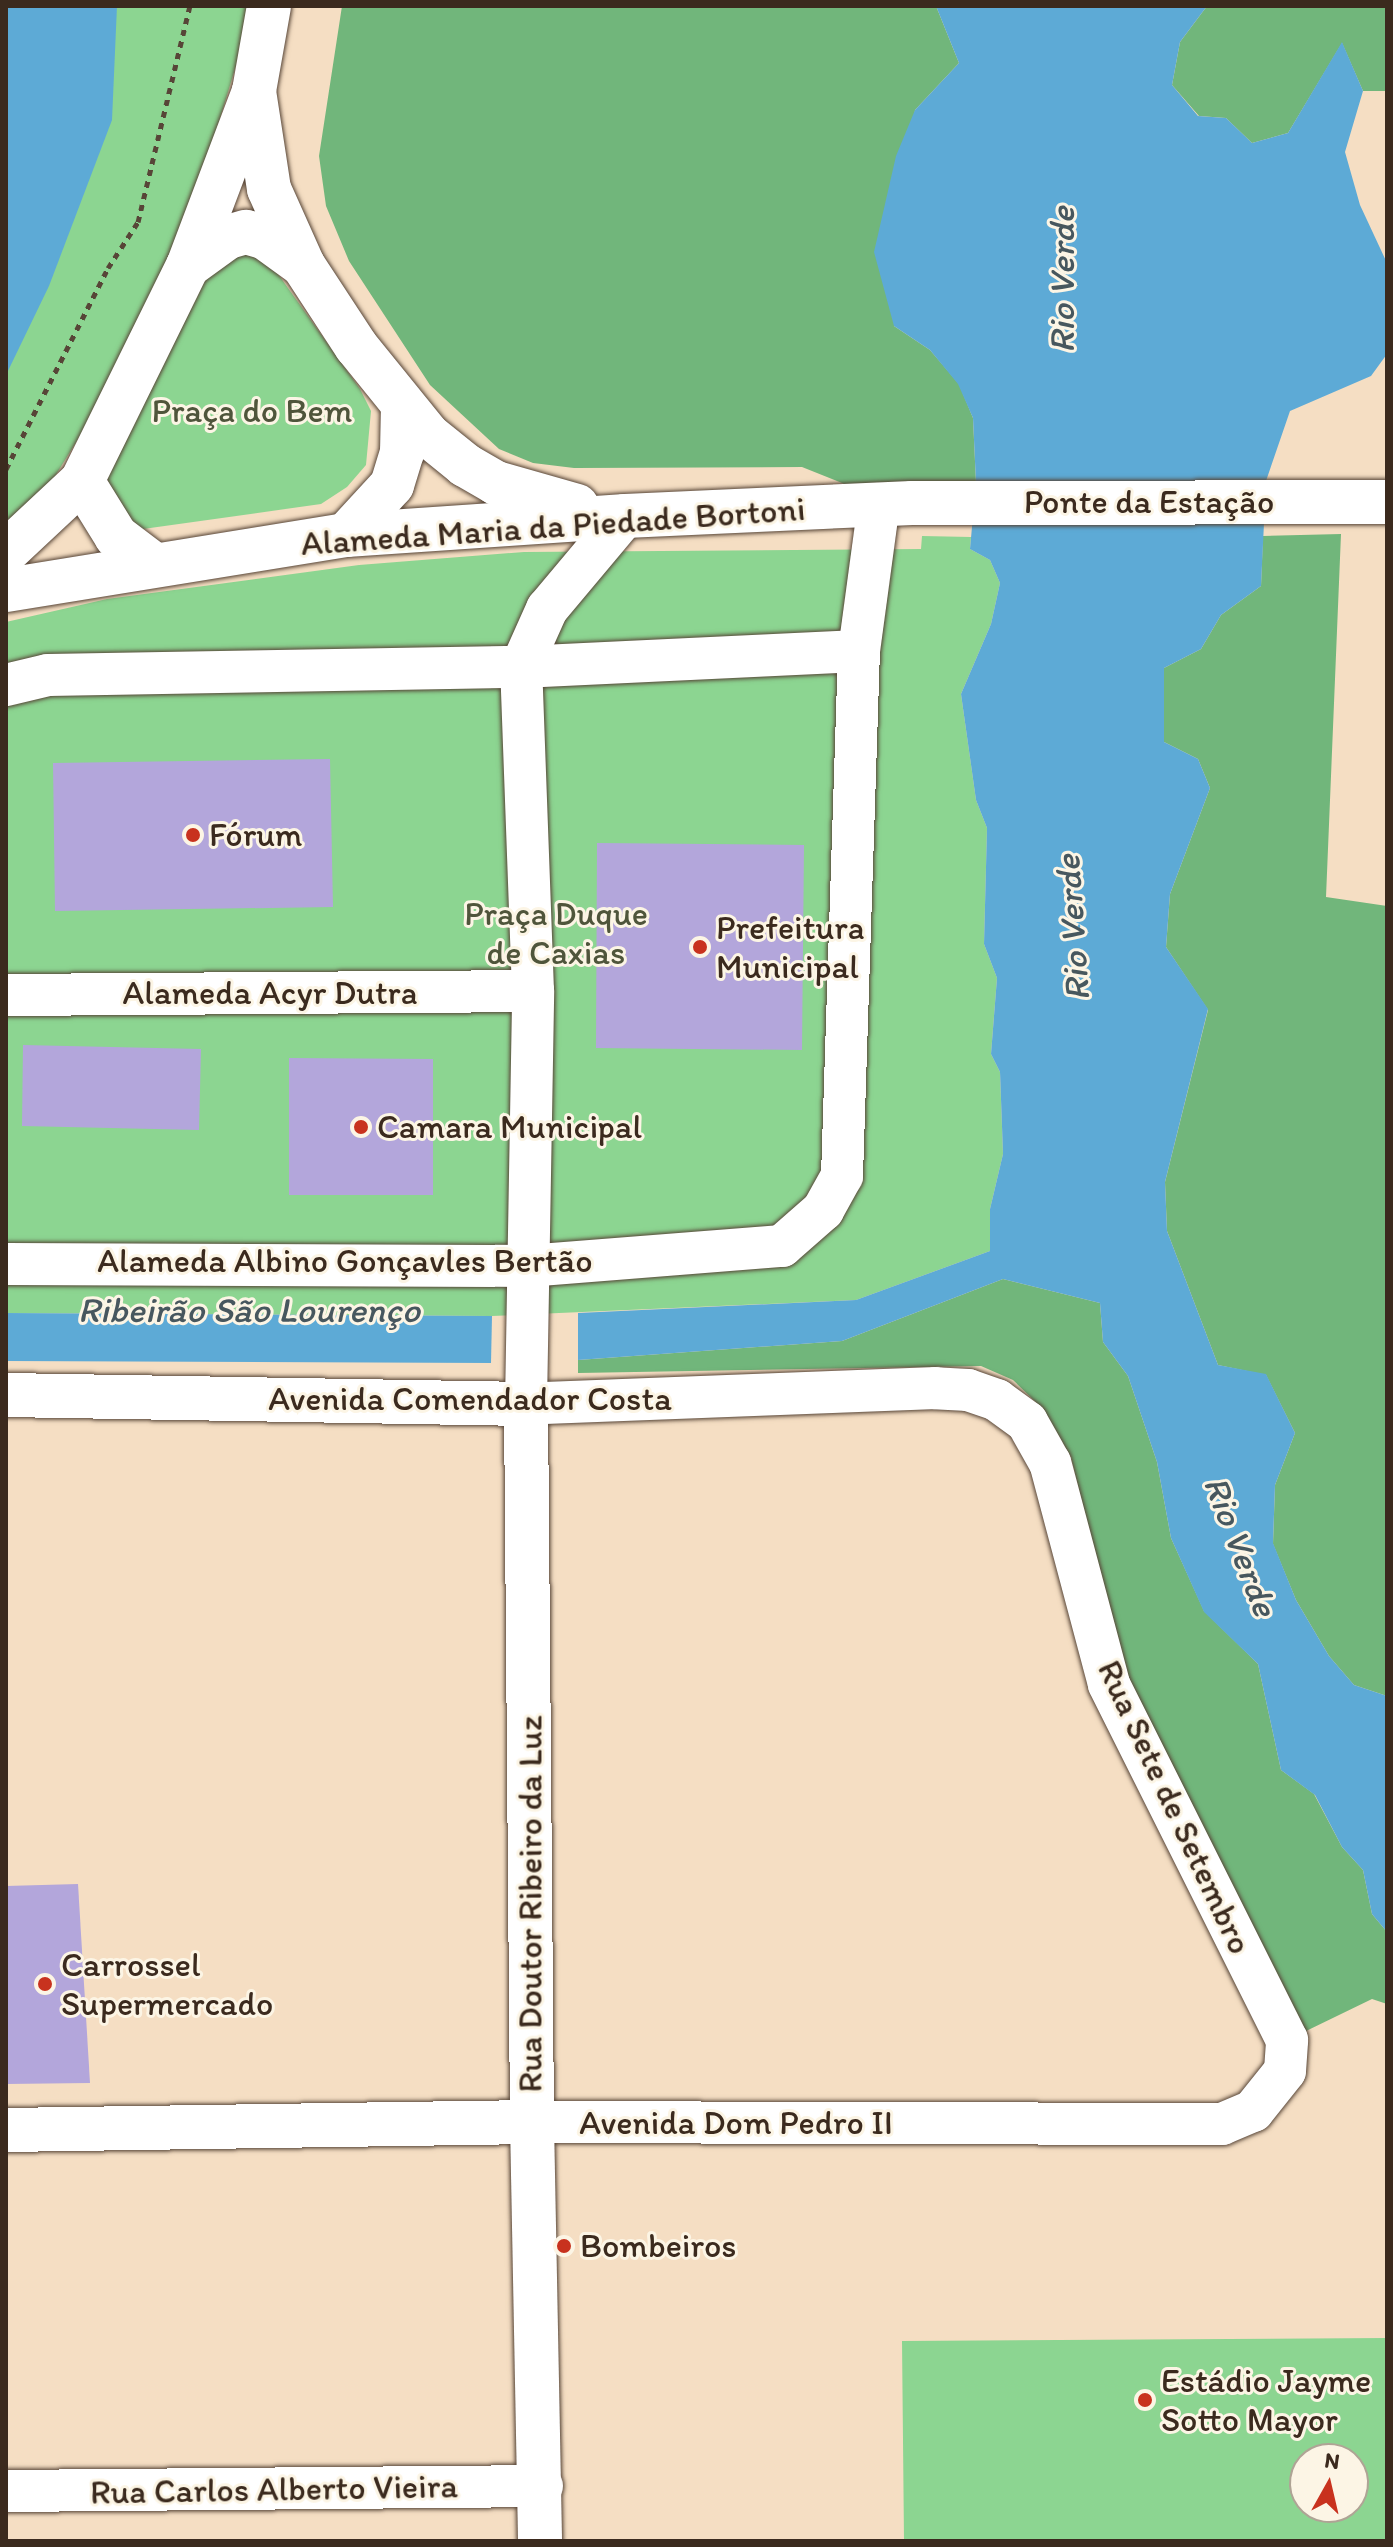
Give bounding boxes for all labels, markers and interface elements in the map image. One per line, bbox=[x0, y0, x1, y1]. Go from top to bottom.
water label: Rio Verde bbox=[1040, 208, 1084, 352]
park label: Praça do Bem bbox=[151, 391, 353, 431]
street label: Ponte da Estação bbox=[1024, 482, 1274, 522]
street label: Alameda Maria da Piedade Bortoni bbox=[299, 488, 807, 564]
place label: Fórum bbox=[209, 815, 302, 855]
marker: Fórum bbox=[184, 826, 202, 844]
water label: Rio Verde bbox=[1045, 854, 1099, 1002]
park label: Praça Duque de Caxias bbox=[464, 893, 648, 972]
place label: Prefeitura Municipal bbox=[716, 907, 865, 986]
marker: Prefeitura Municipal bbox=[691, 938, 709, 956]
street label: Alameda Acyr Dutra bbox=[123, 973, 417, 1013]
place label: Camara Municipal bbox=[377, 1107, 643, 1147]
marker: Camara Municipal bbox=[352, 1118, 370, 1136]
street label: Alameda Albino Gonçavles Bertão bbox=[97, 1241, 593, 1281]
water label: Ribeirão São Lourenço bbox=[78, 1288, 420, 1332]
street label: Avenida Comendador Costa bbox=[269, 1379, 671, 1419]
water label: Rio Verde bbox=[1195, 1471, 1287, 1621]
street label: Rua Sete de Setembro bbox=[1089, 1654, 1261, 1960]
street label: Rua Doutor Ribeiro da Luz bbox=[510, 1715, 550, 2093]
place label: Carrossel Supermercado bbox=[61, 1944, 273, 2024]
marker: Carrossel Supermercado bbox=[36, 1975, 54, 1993]
street label: Avenida Dom Pedro II bbox=[580, 2103, 892, 2143]
place label: Bombeiros bbox=[580, 2226, 736, 2266]
marker: Bombeiros bbox=[555, 2237, 573, 2255]
place label: Estádio Jayme Sotto Mayor bbox=[1161, 2360, 1370, 2440]
marker: Estádio Jayme Sotto Mayor bbox=[1136, 2391, 1154, 2409]
north arrow bbox=[1289, 2443, 1369, 2523]
text: N bbox=[1323, 2446, 1341, 2475]
street label: Rua Carlos Alberto Vieira bbox=[90, 2465, 458, 2513]

